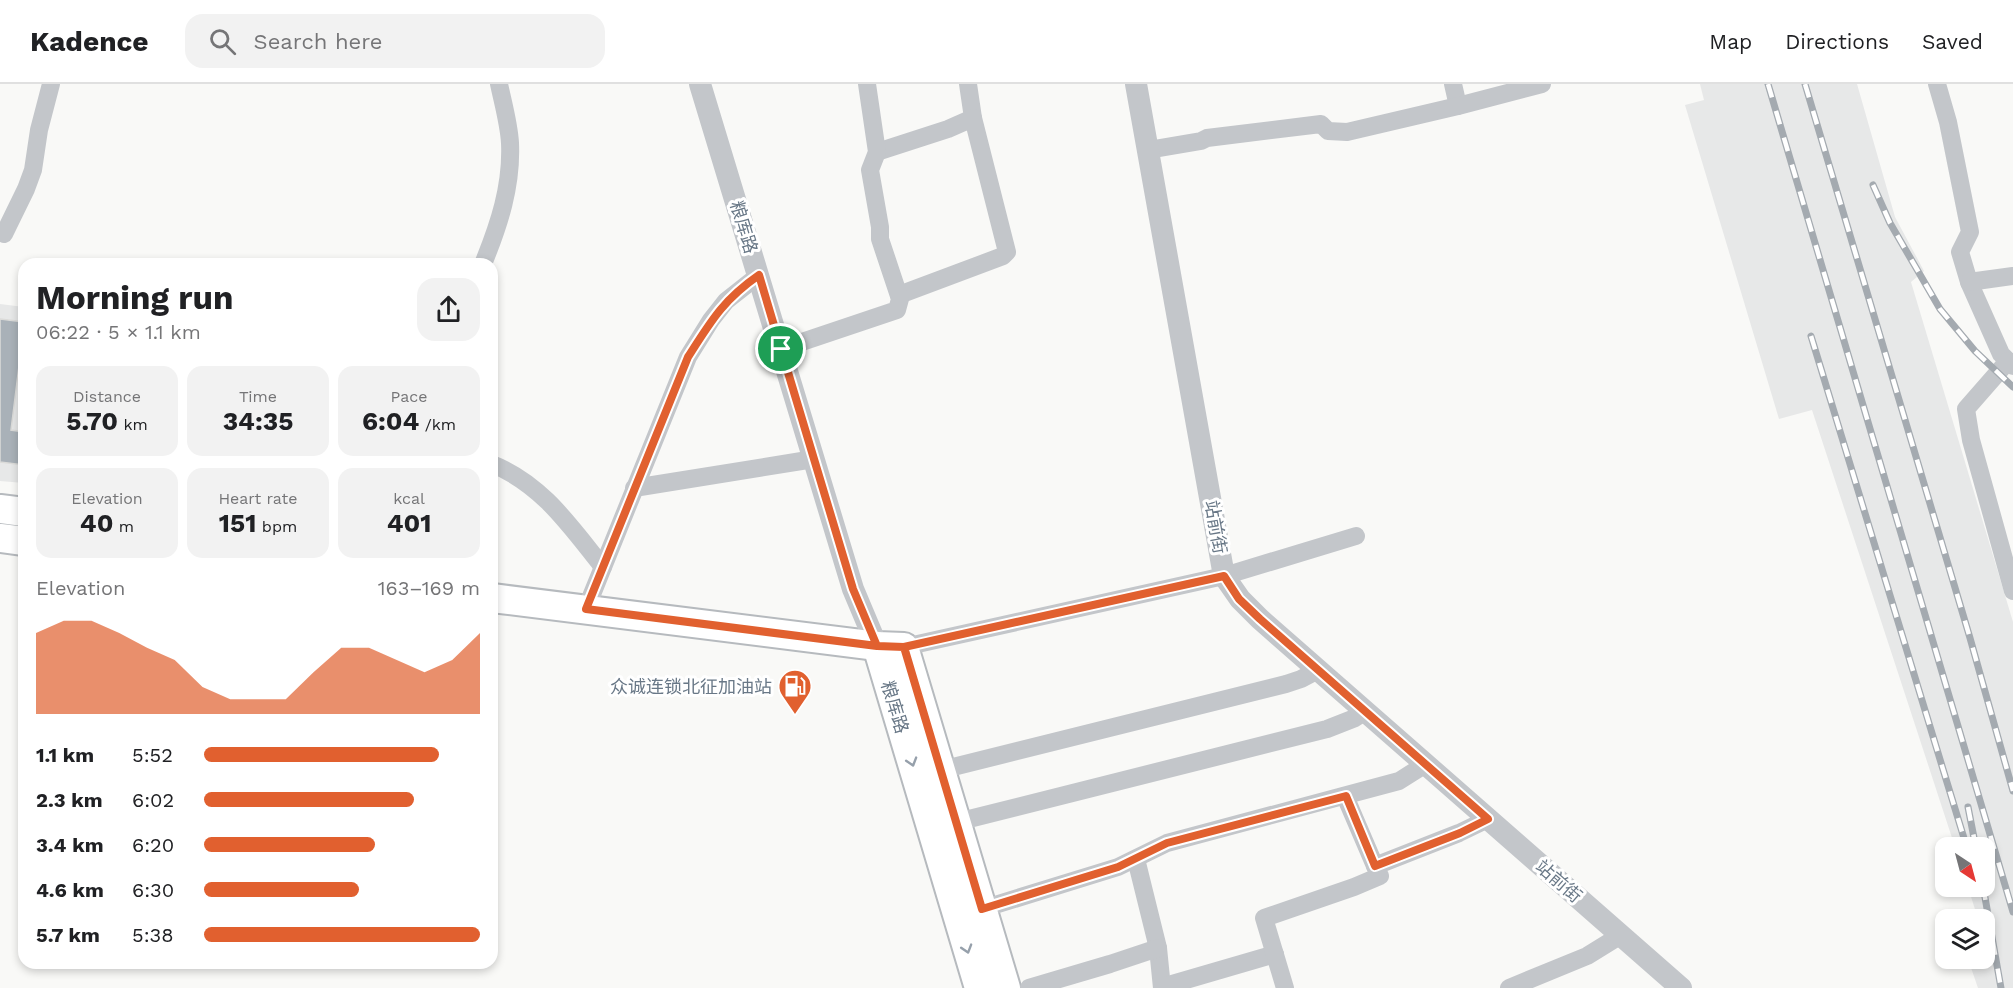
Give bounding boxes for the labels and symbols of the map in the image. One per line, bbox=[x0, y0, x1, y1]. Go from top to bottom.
street label: 粮库路 bbox=[726, 198, 762, 256]
pin bbox=[755, 323, 806, 374]
street label: 站前街 bbox=[1201, 499, 1231, 555]
fuel station icon: 众诚连锁北征加油站 bbox=[777, 668, 813, 715]
place label: 众诚连锁北征加油站 bbox=[610, 676, 772, 697]
street label: 粮库路 bbox=[877, 678, 913, 736]
one-way arrow bbox=[905, 756, 917, 767]
north arrow bbox=[1935, 837, 1995, 897]
street label: 站前街 bbox=[1532, 855, 1586, 907]
one-way arrow bbox=[960, 943, 972, 954]

